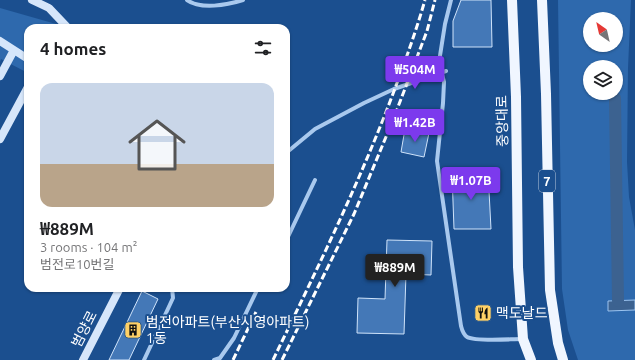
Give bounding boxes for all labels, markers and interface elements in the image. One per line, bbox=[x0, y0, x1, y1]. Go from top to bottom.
north arrow bbox=[583, 12, 623, 52]
map controls bbox=[583, 12, 623, 100]
icon: filters bbox=[252, 37, 274, 59]
text: 4 homes bbox=[40, 39, 106, 58]
pin: ₩504M bbox=[387, 56, 443, 90]
button: layers bbox=[583, 60, 623, 100]
text: ₩504M bbox=[394, 62, 436, 76]
street label: 중앙대로 bbox=[494, 95, 510, 147]
icon: home bbox=[121, 109, 193, 181]
pin: ₩1.42B bbox=[382, 109, 448, 143]
text: ₩1.42B bbox=[394, 115, 436, 129]
pin: ₩1.07B bbox=[438, 167, 504, 201]
road number: 7 bbox=[539, 170, 555, 192]
text: ₩1.07B bbox=[450, 173, 492, 187]
text: ₩889M bbox=[40, 219, 94, 238]
text: 3 rooms · 104 m² bbox=[40, 240, 137, 254]
pin: ₩889M bbox=[367, 254, 423, 288]
text: 범전로10번길 bbox=[40, 257, 114, 271]
text: ₩889M bbox=[374, 260, 416, 274]
restaurant icon: 맥도날드 bbox=[473, 303, 493, 323]
place label: 맥도날드 bbox=[496, 305, 548, 321]
street label: 범양로 bbox=[68, 308, 100, 350]
place label: 범전아파트(부산시영아파트) 1동 bbox=[146, 314, 309, 346]
building icon: 범전아파트(부산시영아파트) 1동 bbox=[123, 320, 143, 340]

